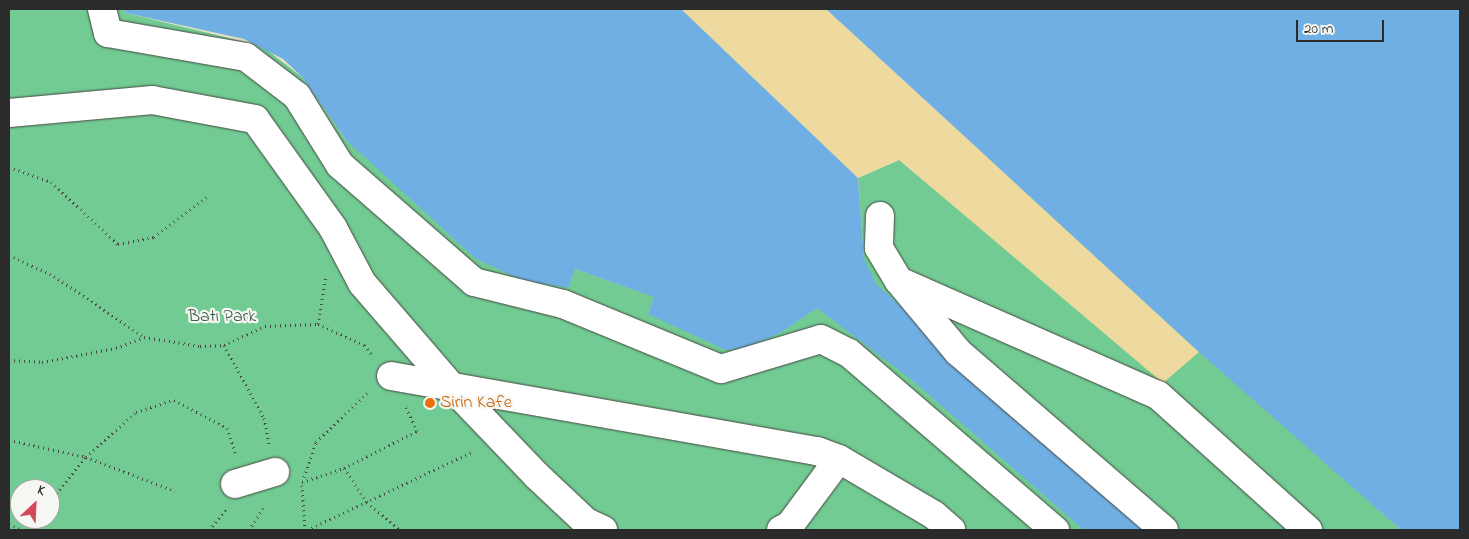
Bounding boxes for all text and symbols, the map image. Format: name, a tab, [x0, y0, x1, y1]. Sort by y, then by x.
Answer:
scale bar	[1299, 10, 1386, 42]
text: 20 m	[1304, 18, 1333, 40]
park label: Batı Park	[188, 306, 256, 328]
place label: Sirin Kafe	[440, 392, 512, 414]
marker: Sirin Kafe	[424, 397, 436, 409]
north arrow	[10, 479, 60, 529]
text: K	[34, 480, 49, 502]

